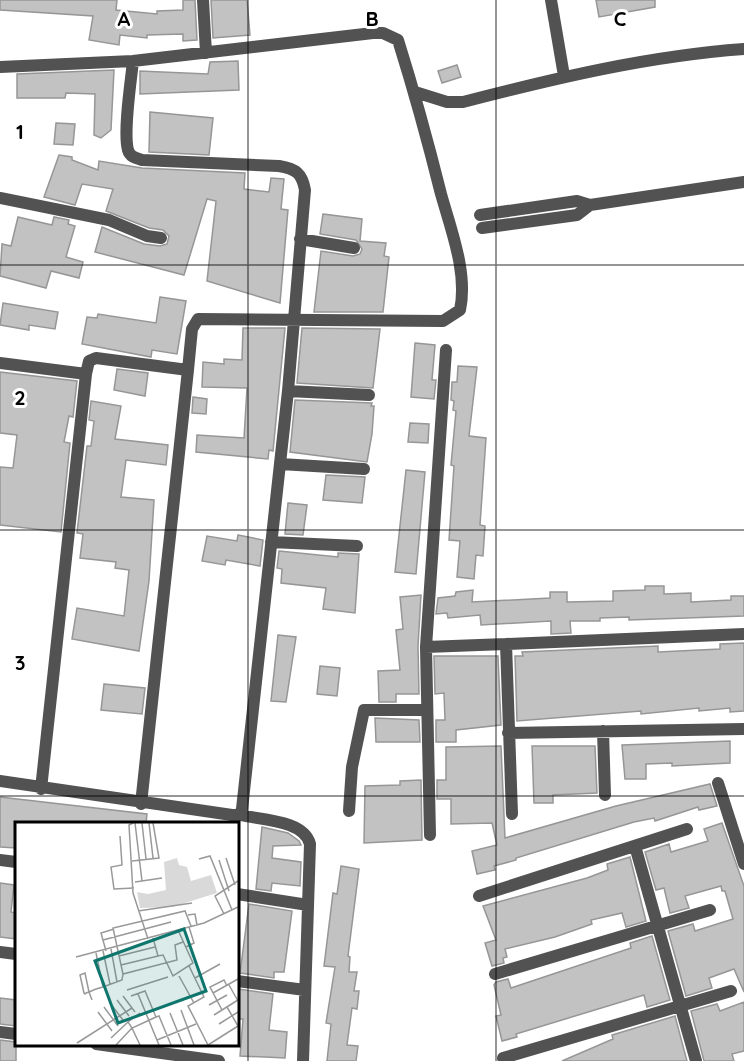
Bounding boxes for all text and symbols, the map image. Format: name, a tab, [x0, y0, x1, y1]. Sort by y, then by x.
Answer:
text: A	[118, 6, 131, 31]
text: B	[365, 6, 379, 31]
text: C	[614, 6, 627, 31]
text: 1	[16, 119, 24, 144]
text: 2	[14, 385, 26, 410]
text: 3	[15, 650, 25, 675]
inset map	[15, 822, 238, 1046]

